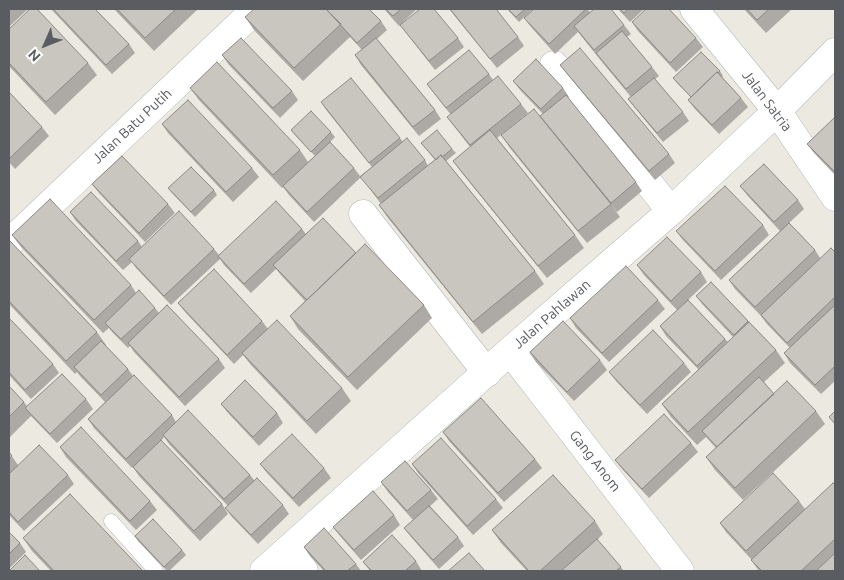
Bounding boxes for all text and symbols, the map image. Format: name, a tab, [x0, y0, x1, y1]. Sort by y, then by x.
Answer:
north arrow	[20, 20, 70, 70]
text: N	[25, 46, 44, 65]
street label: Jalan Satria	[739, 67, 795, 135]
street label: Jalan Batu Putih	[89, 85, 175, 167]
street label: Jalan Pahlawan	[510, 276, 594, 352]
street label: Gang Anom	[566, 427, 624, 495]

